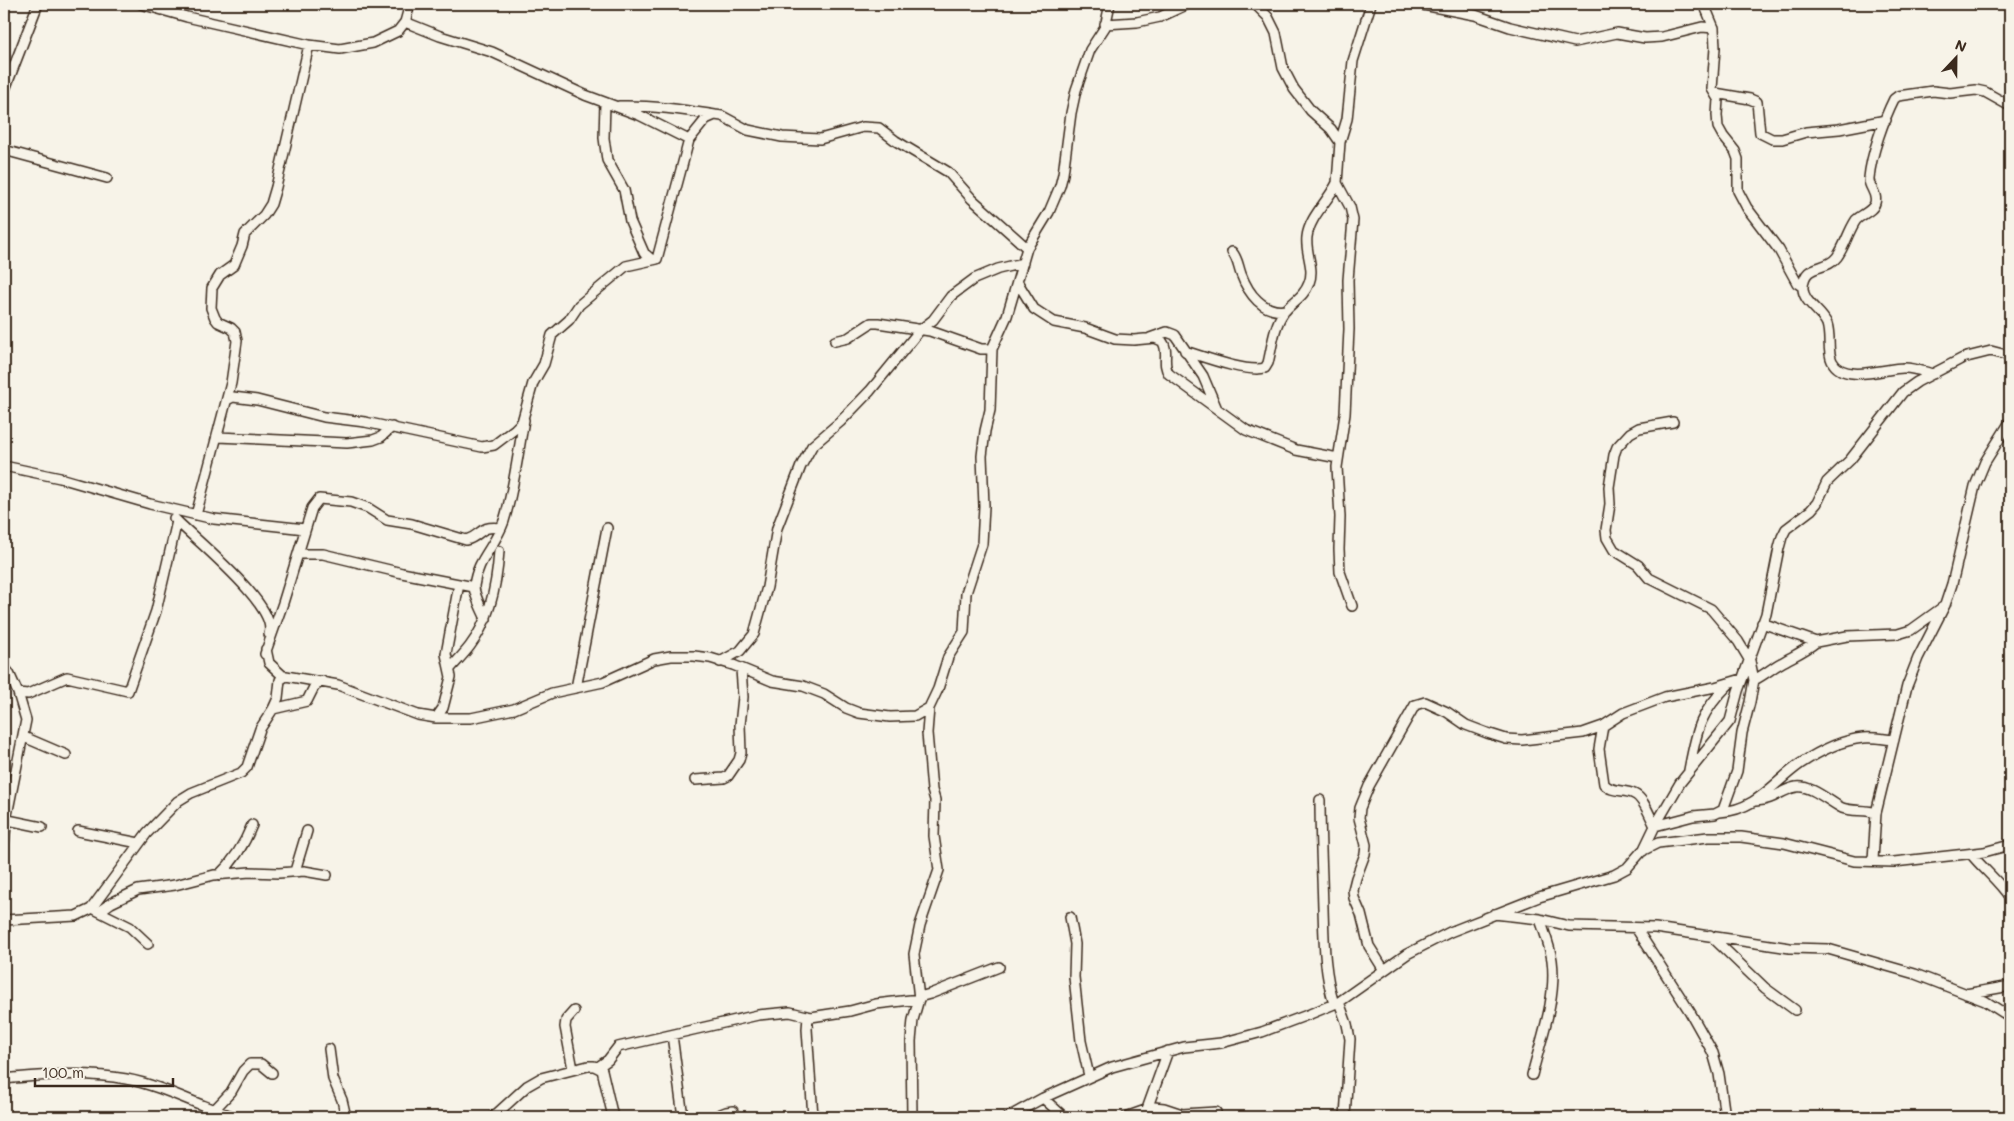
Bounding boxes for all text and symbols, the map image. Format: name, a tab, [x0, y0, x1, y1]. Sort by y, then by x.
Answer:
north arrow	[1932, 32, 1982, 82]
text: N	[1953, 35, 1970, 56]
scale bar	[35, 1056, 172, 1088]
text: 100 m	[42, 1062, 84, 1082]

